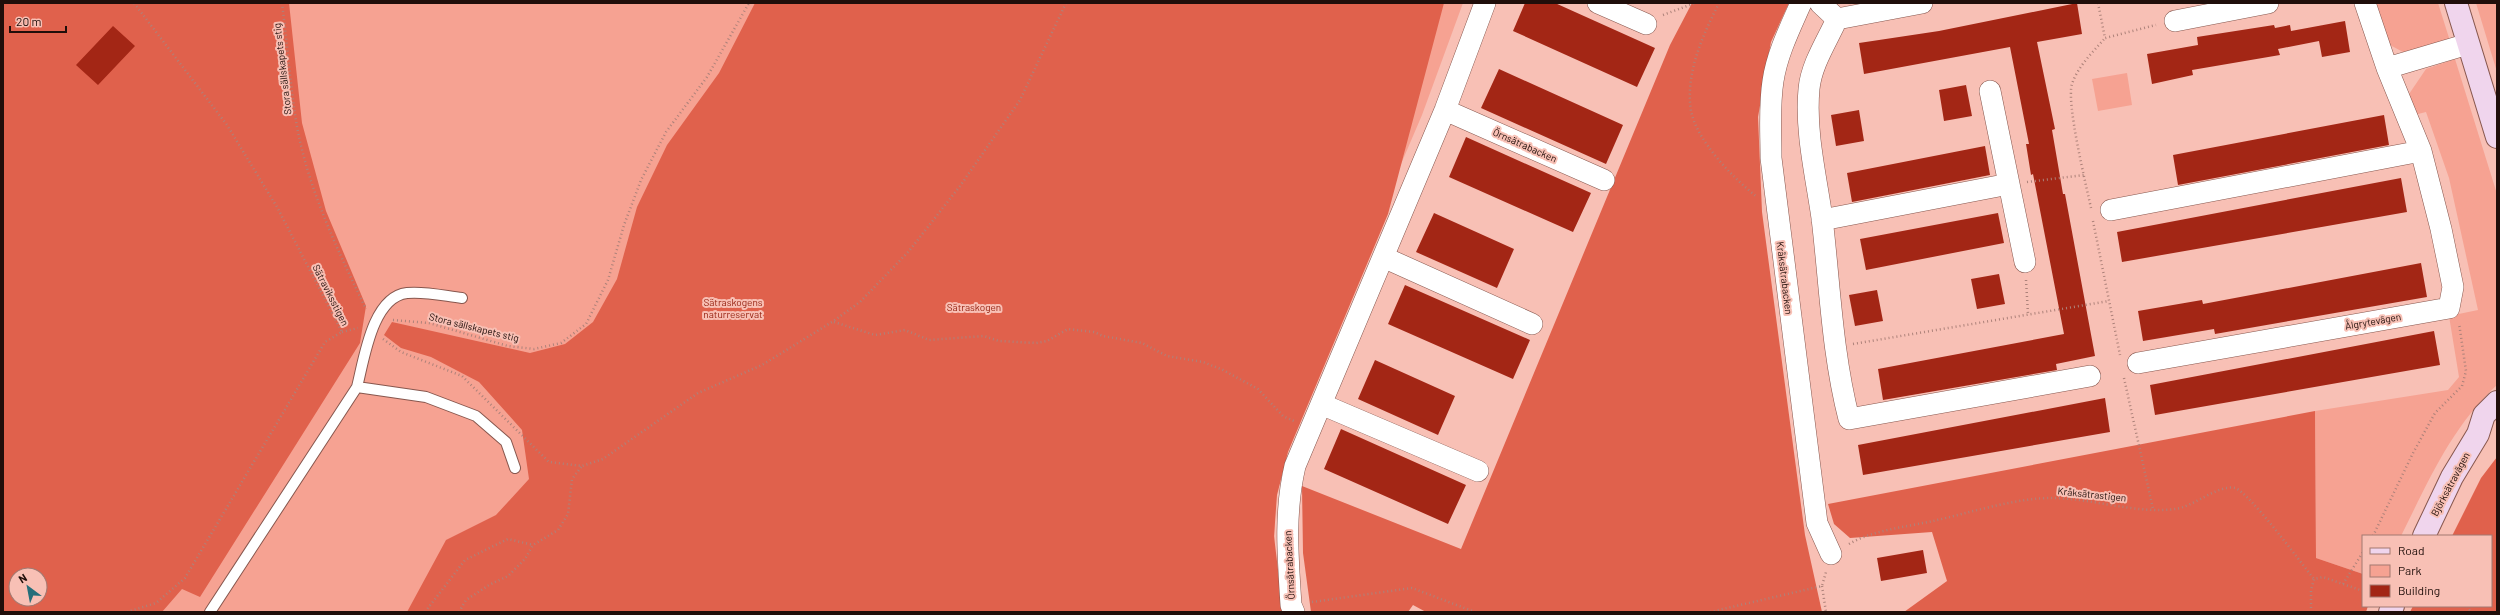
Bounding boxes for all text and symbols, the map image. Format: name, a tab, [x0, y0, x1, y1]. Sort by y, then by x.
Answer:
scale bar	[10, 8, 66, 34]
text: 20 m	[16, 14, 42, 28]
street label: Stora sällskapets stig	[270, 22, 294, 116]
street label: Örnsätrabacken	[1491, 126, 1559, 164]
street label: Kråksätrabacken	[1775, 241, 1795, 315]
street label: Sätraviksstigen	[310, 262, 352, 328]
park label: Sätraskogens naturreservat	[703, 296, 763, 320]
park label: Sätraskogen	[947, 301, 1001, 313]
street label: Stora sällskapets stig	[428, 310, 520, 344]
street label: Ålgrytevägen	[2344, 310, 2402, 332]
street label: Björksätravägen	[2428, 450, 2472, 518]
street label: Kråksätrastigen	[2057, 484, 2127, 504]
street label: Örnsätrabacken	[1281, 530, 1297, 600]
legend	[2362, 535, 2492, 607]
text: Road	[2398, 543, 2425, 557]
text: Park	[2398, 563, 2422, 577]
north arrow	[8, 567, 48, 607]
text: N	[16, 571, 29, 586]
text: Building	[2398, 583, 2440, 597]

